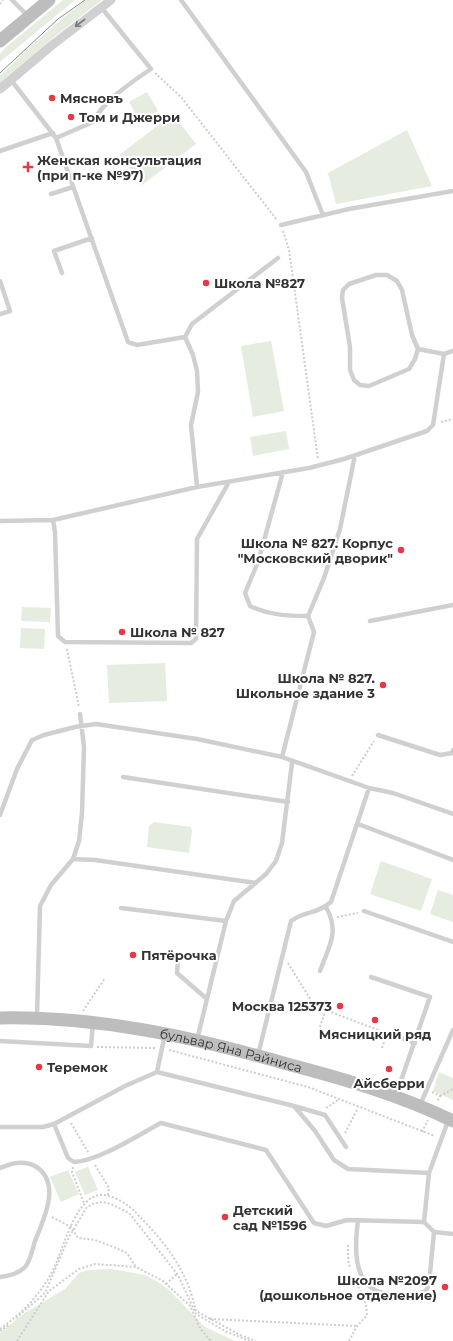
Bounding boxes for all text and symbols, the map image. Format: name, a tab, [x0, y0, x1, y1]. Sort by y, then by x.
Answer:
one-way arrow	[75, 19, 86, 28]
place label: Мясновъ	[60, 90, 123, 106]
marker: Мясновъ	[47, 93, 57, 103]
place label: Том и Джерри	[79, 109, 180, 125]
marker: Том и Джерри	[66, 112, 76, 122]
place label: Женская консультация (при п-ке №97)	[37, 152, 202, 183]
marker: Женская консультация (при п-ке №97)	[22, 161, 34, 173]
place label: Школа №827	[214, 275, 305, 291]
marker: Школа №827	[201, 278, 211, 288]
place label: Школа № 827. Корпус "Московский дворик"	[238, 535, 393, 566]
marker: Школа № 827. Корпус "Московский дворик"	[396, 545, 406, 555]
place label: Школа № 827	[130, 624, 225, 640]
marker: Школа № 827	[117, 627, 127, 637]
place label: Школа № 827. Школьное здание 3	[236, 670, 375, 701]
marker: Школа № 827. Школьное здание 3	[378, 680, 388, 690]
place label: Пятёрочка	[141, 947, 217, 963]
marker: Пятёрочка	[128, 950, 138, 960]
place label: Москва 125373	[232, 998, 332, 1014]
marker: Москва 125373	[335, 1001, 345, 1011]
marker: Мясницкий ряд	[370, 1015, 380, 1025]
street label: бульвар Яна Райниса	[158, 1025, 304, 1076]
place label: Мясницкий ряд	[319, 1026, 431, 1042]
place label: Теремок	[47, 1059, 108, 1075]
marker: Теремок	[34, 1062, 44, 1072]
marker: Айсберри	[384, 1064, 394, 1074]
place label: Айсберри	[353, 1075, 425, 1091]
place label: Детский сад №1596	[233, 1202, 308, 1233]
marker: Детский сад №1596	[220, 1212, 230, 1222]
place label: Школа №2097 (дошкольное отделение)	[259, 1272, 437, 1303]
marker: Школа №2097 (дошкольное отделение)	[440, 1282, 450, 1292]

